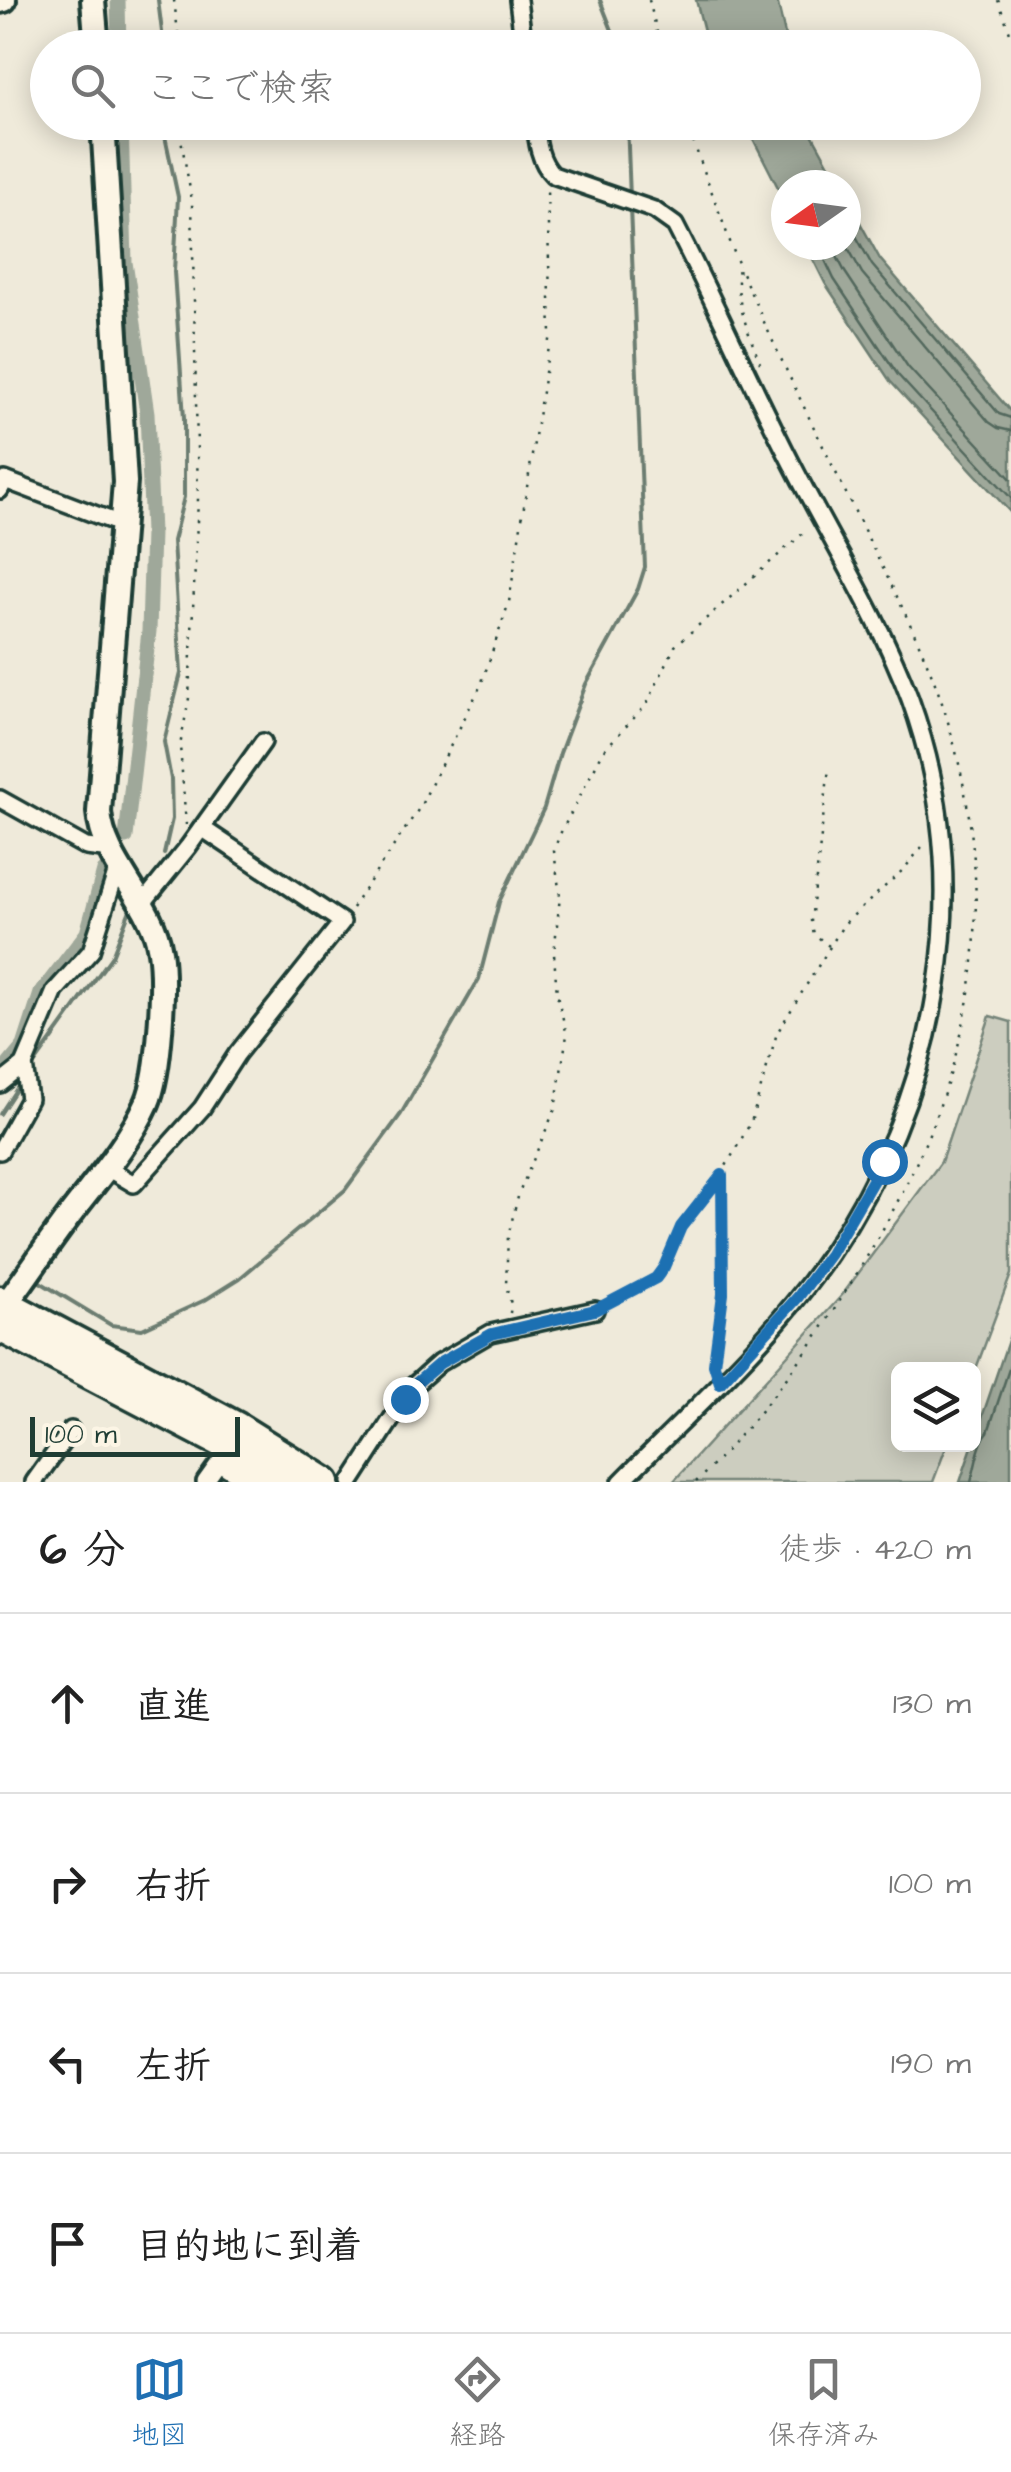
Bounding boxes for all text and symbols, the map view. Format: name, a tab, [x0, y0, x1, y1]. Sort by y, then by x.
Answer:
search box	[30, 30, 981, 140]
icon: search	[65, 58, 120, 113]
text: ここで検索	[145, 63, 335, 115]
north arrow	[771, 170, 861, 260]
route start	[862, 1139, 908, 1185]
map controls	[891, 1362, 981, 1452]
button: layers	[891, 1362, 981, 1452]
route end	[383, 1377, 429, 1423]
scale bar	[30, 1412, 240, 1456]
text: 100 m	[45, 1415, 117, 1454]
text: 6 分	[40, 1522, 125, 1580]
text: 徒歩 · 420 m	[779, 1527, 971, 1572]
icon: ahead	[40, 1676, 95, 1731]
text: 直進	[135, 1681, 211, 1733]
text: 130 m	[893, 1681, 971, 1726]
icon: right	[40, 1856, 95, 1911]
text: 右折	[135, 1861, 211, 1913]
text: 100 m	[889, 1861, 971, 1906]
icon: left	[40, 2036, 95, 2091]
text: 左折	[135, 2041, 211, 2093]
text: 190 m	[891, 2041, 971, 2086]
icon: arrive	[40, 2216, 95, 2271]
text: 目的地に到着	[135, 2221, 363, 2273]
tab: 地図	[131, 2352, 187, 2455]
tab: 経路	[449, 2352, 506, 2455]
tab: 保存済み	[768, 2352, 880, 2455]

